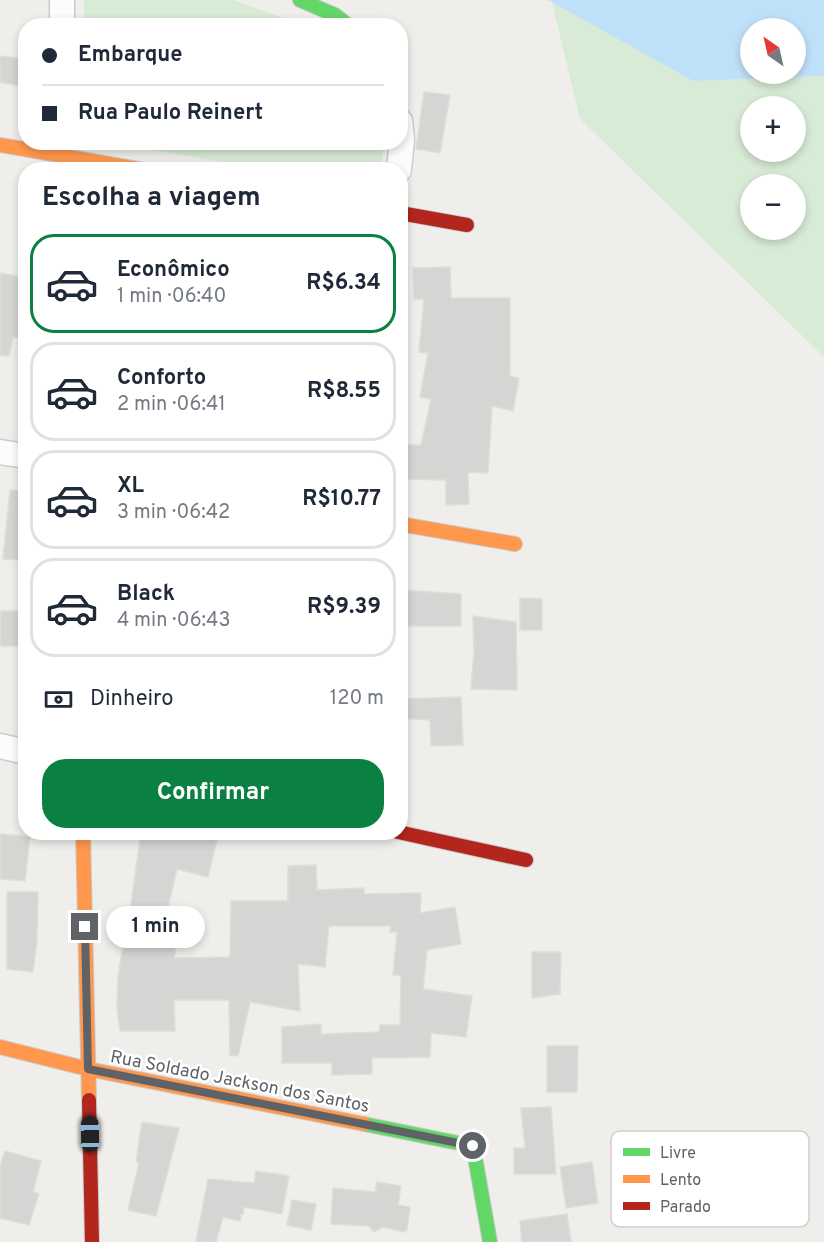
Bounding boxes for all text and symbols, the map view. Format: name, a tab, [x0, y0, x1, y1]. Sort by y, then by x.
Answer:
north arrow	[740, 18, 806, 84]
map controls	[740, 18, 806, 240]
text: Embarque	[78, 42, 182, 69]
button: +	[740, 96, 806, 162]
text: Rua Paulo Reinert	[78, 100, 263, 127]
button: −	[740, 174, 806, 240]
text: Escolha a viagem	[42, 181, 261, 215]
icon: car	[45, 257, 99, 311]
text: Econômico	[117, 257, 230, 284]
text: R$6.34	[306, 270, 381, 297]
text: 1 min · 06:40	[117, 284, 226, 310]
icon: car	[45, 365, 99, 419]
text: Conforto	[117, 365, 206, 392]
text: R$8.55	[307, 378, 381, 405]
text: 2 min · 06:41	[117, 392, 226, 418]
icon: car	[45, 473, 99, 527]
text: XL	[117, 473, 144, 500]
text: R$10.77	[302, 486, 381, 513]
text: 3 min · 06:42	[117, 500, 230, 526]
icon: car	[45, 581, 99, 635]
text: Black	[117, 581, 175, 608]
text: R$9.39	[307, 594, 381, 621]
text: 4 min · 06:43	[117, 608, 231, 634]
icon: cash	[42, 683, 75, 716]
text: Dinheiro	[90, 686, 173, 713]
text: 120 m	[330, 686, 384, 712]
button: Confirmar	[42, 759, 384, 828]
callout: 1 min	[106, 906, 205, 948]
route end	[71, 913, 98, 940]
text: 1 min	[131, 914, 180, 940]
street label: Rua Soldado Jackson dos Santos	[108, 1046, 371, 1119]
car	[81, 1116, 99, 1152]
legend	[611, 1131, 809, 1227]
route start	[459, 1132, 486, 1159]
text: Livre	[660, 1144, 696, 1164]
text: Lento	[660, 1171, 701, 1191]
text: Parado	[660, 1198, 711, 1218]

